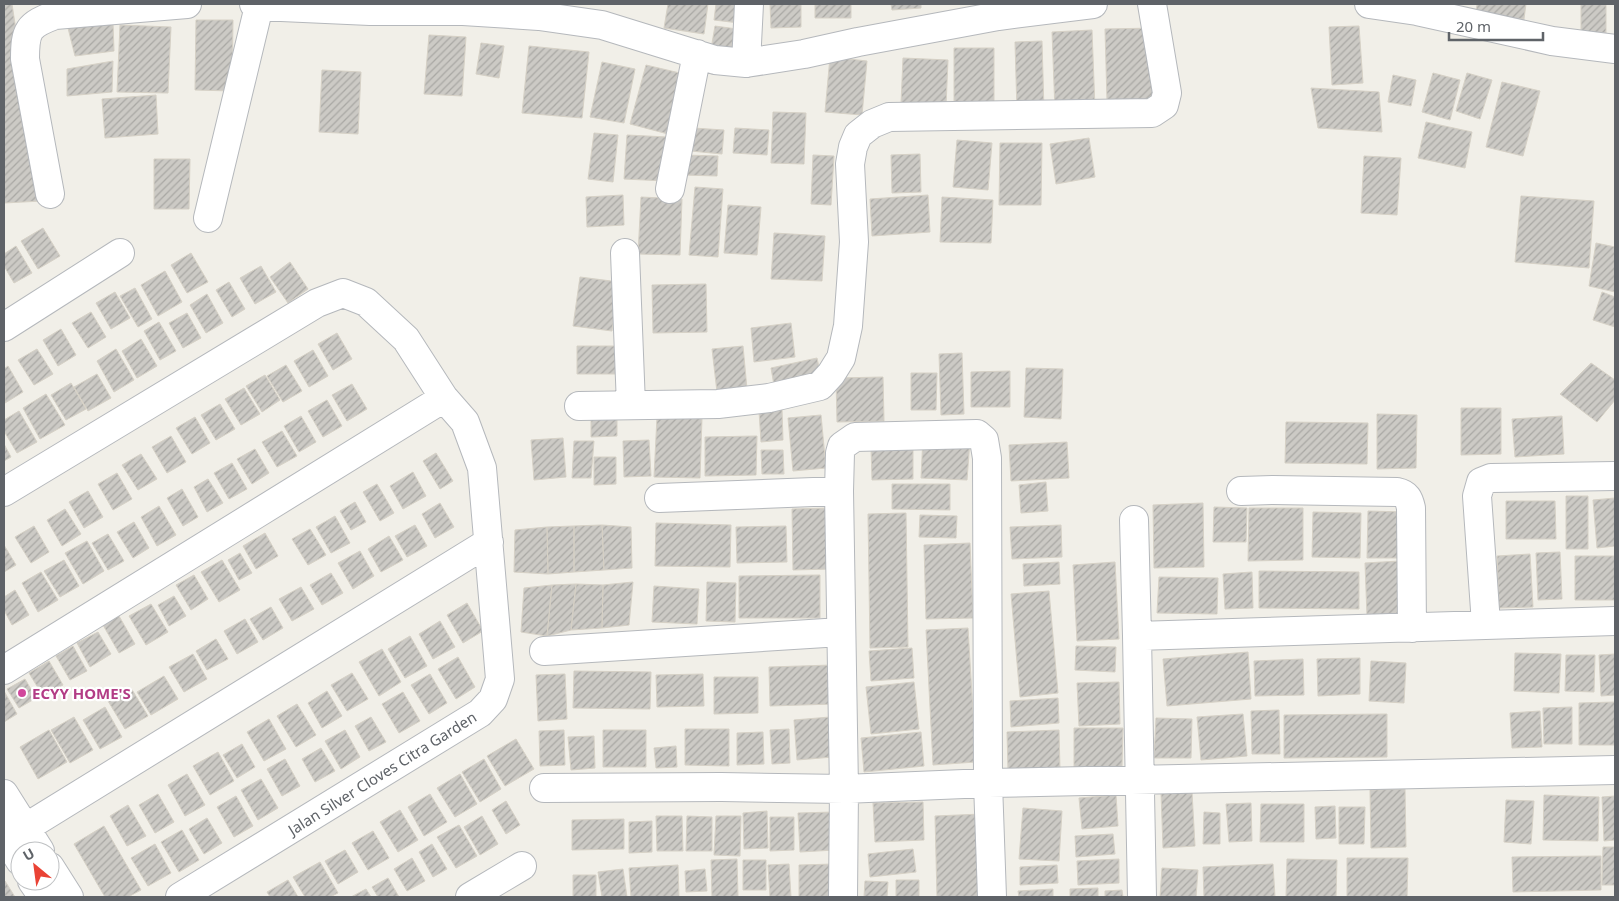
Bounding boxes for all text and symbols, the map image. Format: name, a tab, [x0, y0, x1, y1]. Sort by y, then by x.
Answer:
scale bar	[1449, 10, 1543, 42]
text: 20 m	[1456, 16, 1491, 36]
place label: ECYY HOME'S	[32, 683, 131, 703]
marker: ECYY HOME'S	[16, 687, 28, 699]
street label: Jalan Silver Cloves Citra Garden	[282, 707, 480, 840]
north arrow	[10, 841, 60, 891]
text: U	[19, 843, 38, 865]

